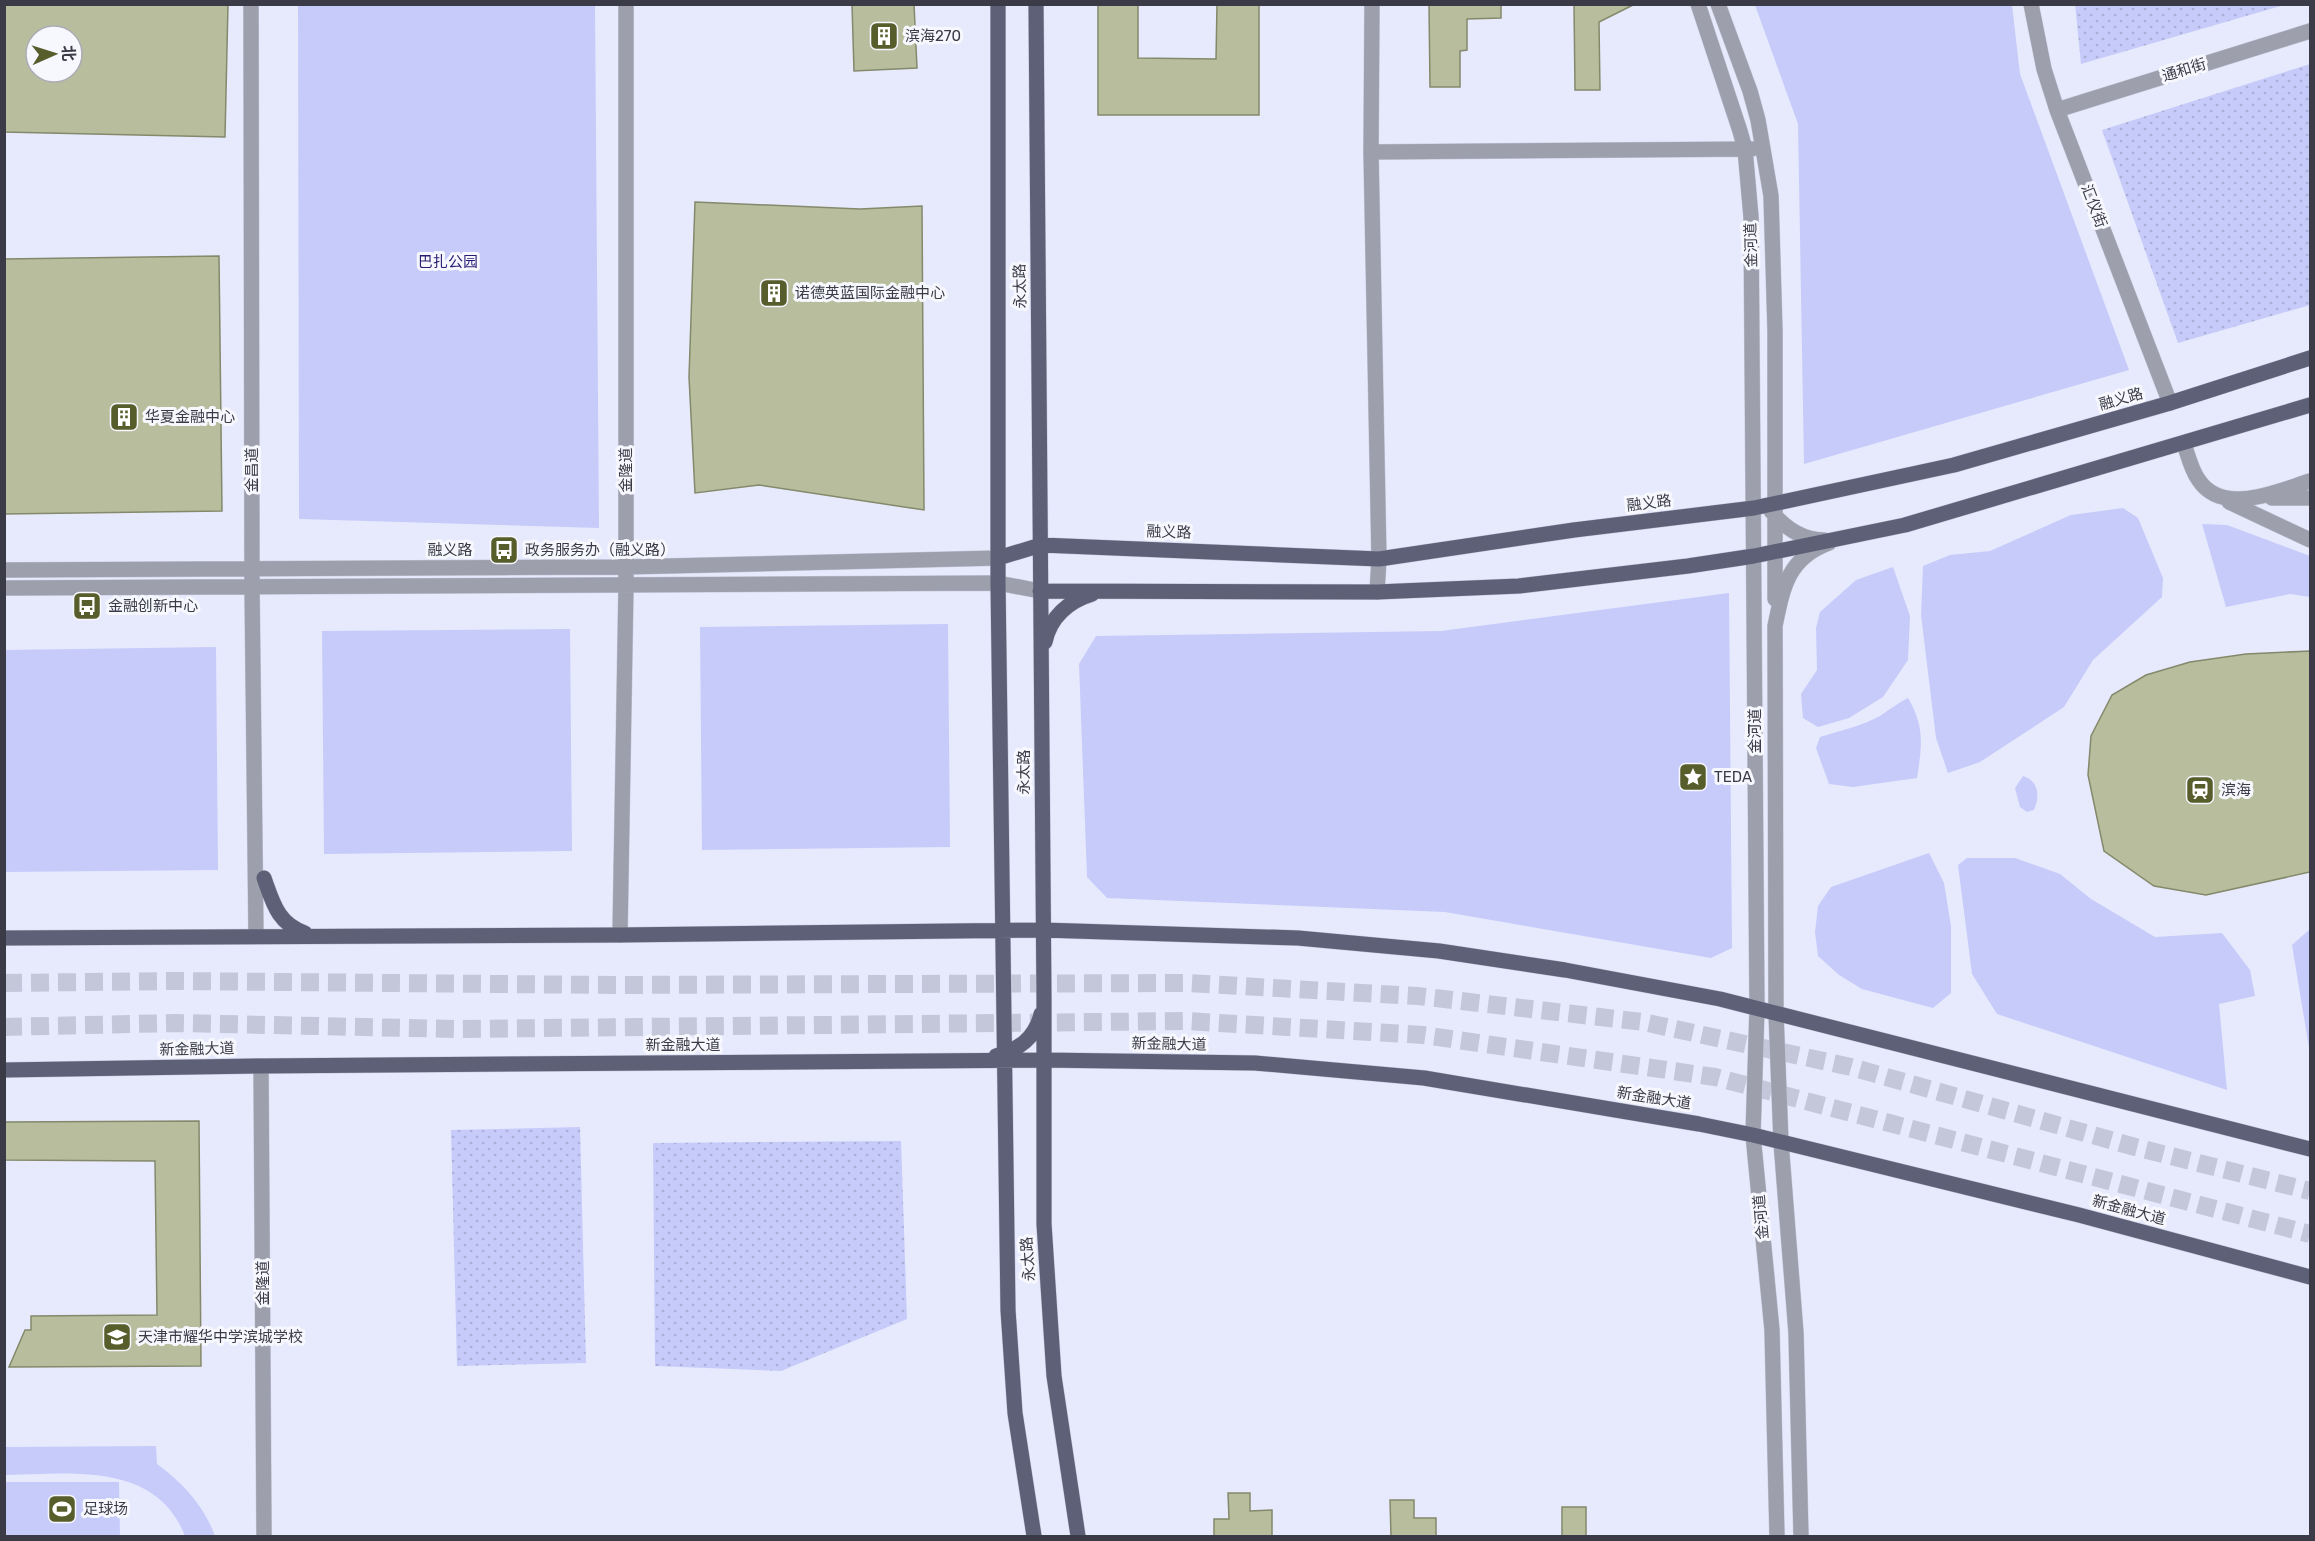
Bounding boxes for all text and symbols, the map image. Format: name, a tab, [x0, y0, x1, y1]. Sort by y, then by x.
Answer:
building icon: 滨海270	[868, 20, 900, 52]
north arrow	[24, 24, 84, 84]
place label: 滨海270	[905, 27, 961, 45]
text: 北	[59, 45, 78, 62]
street label: 通和街	[2160, 55, 2208, 85]
street label: 汇仪街	[2078, 182, 2110, 230]
street label: 金河道	[1742, 222, 1760, 268]
park label: 巴扎公园	[418, 253, 478, 271]
street label: 永太路	[1011, 263, 1029, 309]
building icon: 诺德英蓝国际金融中心	[758, 277, 790, 309]
place label: 诺德英蓝国际金融中心	[795, 284, 945, 302]
street label: 融义路	[2097, 384, 2145, 414]
building icon: 华夏金融中心	[108, 401, 140, 433]
place label: 华夏金融中心	[145, 408, 235, 426]
street label: 金昌道	[243, 447, 261, 493]
street label: 金隆道	[617, 447, 635, 493]
street label: 融义路	[1626, 491, 1672, 515]
street label: 融义路	[1146, 522, 1192, 542]
bus stop icon: 政务服务办（融义路）	[488, 534, 520, 566]
street label: 融义路	[427, 541, 473, 559]
place label: 政务服务办（融义路）	[525, 541, 675, 559]
bus stop icon: 金融创新中心	[71, 590, 103, 622]
place label: 金融创新中心	[108, 597, 198, 615]
street label: 金河道	[1746, 708, 1764, 754]
street label: 永太路	[1015, 749, 1033, 795]
place icon: TEDA	[1677, 761, 1709, 793]
place label: TEDA	[1714, 768, 1752, 786]
station icon: 滨海	[2184, 774, 2216, 806]
place label: 滨海	[2221, 781, 2251, 799]
street label: 新金融大道	[1131, 1034, 1207, 1054]
street label: 新金融大道	[645, 1036, 721, 1054]
street label: 新金融大道	[159, 1039, 235, 1059]
street label: 新金融大道	[1616, 1083, 1692, 1113]
street label: 新金融大道	[2090, 1192, 2168, 1228]
street label: 金河道	[1750, 1194, 1772, 1240]
street label: 永太路	[1017, 1236, 1039, 1282]
street label: 金隆道	[254, 1260, 272, 1306]
school or university icon: 天津市耀华中学滨城学校	[101, 1321, 133, 1353]
place label: 天津市耀华中学滨城学校	[138, 1328, 303, 1346]
sports icon: 足球场	[46, 1493, 78, 1525]
place label: 足球场	[83, 1500, 128, 1518]

